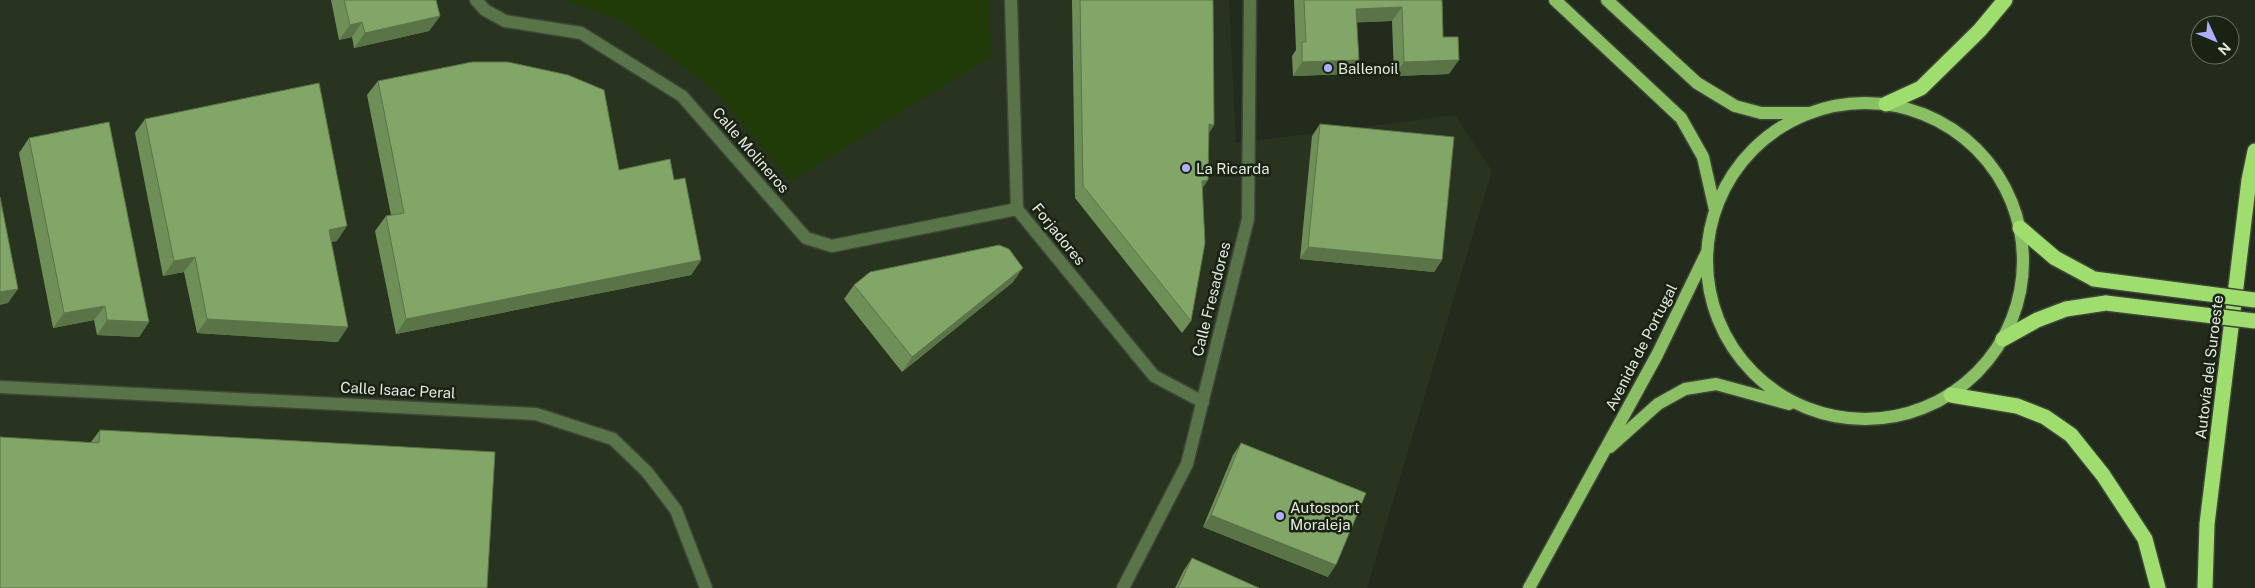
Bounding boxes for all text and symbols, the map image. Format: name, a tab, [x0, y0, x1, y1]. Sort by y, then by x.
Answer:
north arrow	[2190, 15, 2240, 65]
text: N	[2215, 40, 2234, 59]
place label: Ballenoil	[1338, 60, 1399, 77]
marker: Ballenoil	[1322, 62, 1334, 74]
street label: Calle Molineros	[709, 104, 793, 196]
place label: La Ricarda	[1196, 160, 1269, 177]
marker: La Ricarda	[1180, 162, 1192, 174]
street label: Forjadores	[1029, 200, 1089, 268]
street label: Calle Fresadores	[1189, 240, 1233, 358]
street label: Avenida de Portugal	[1602, 281, 1680, 413]
street label: Autovía del Suroeste	[2192, 294, 2226, 440]
street label: Calle Isaac Peral	[340, 378, 456, 402]
place label: Autosport Moraleja	[1290, 499, 1360, 533]
marker: Autosport Moraleja	[1274, 510, 1286, 522]

